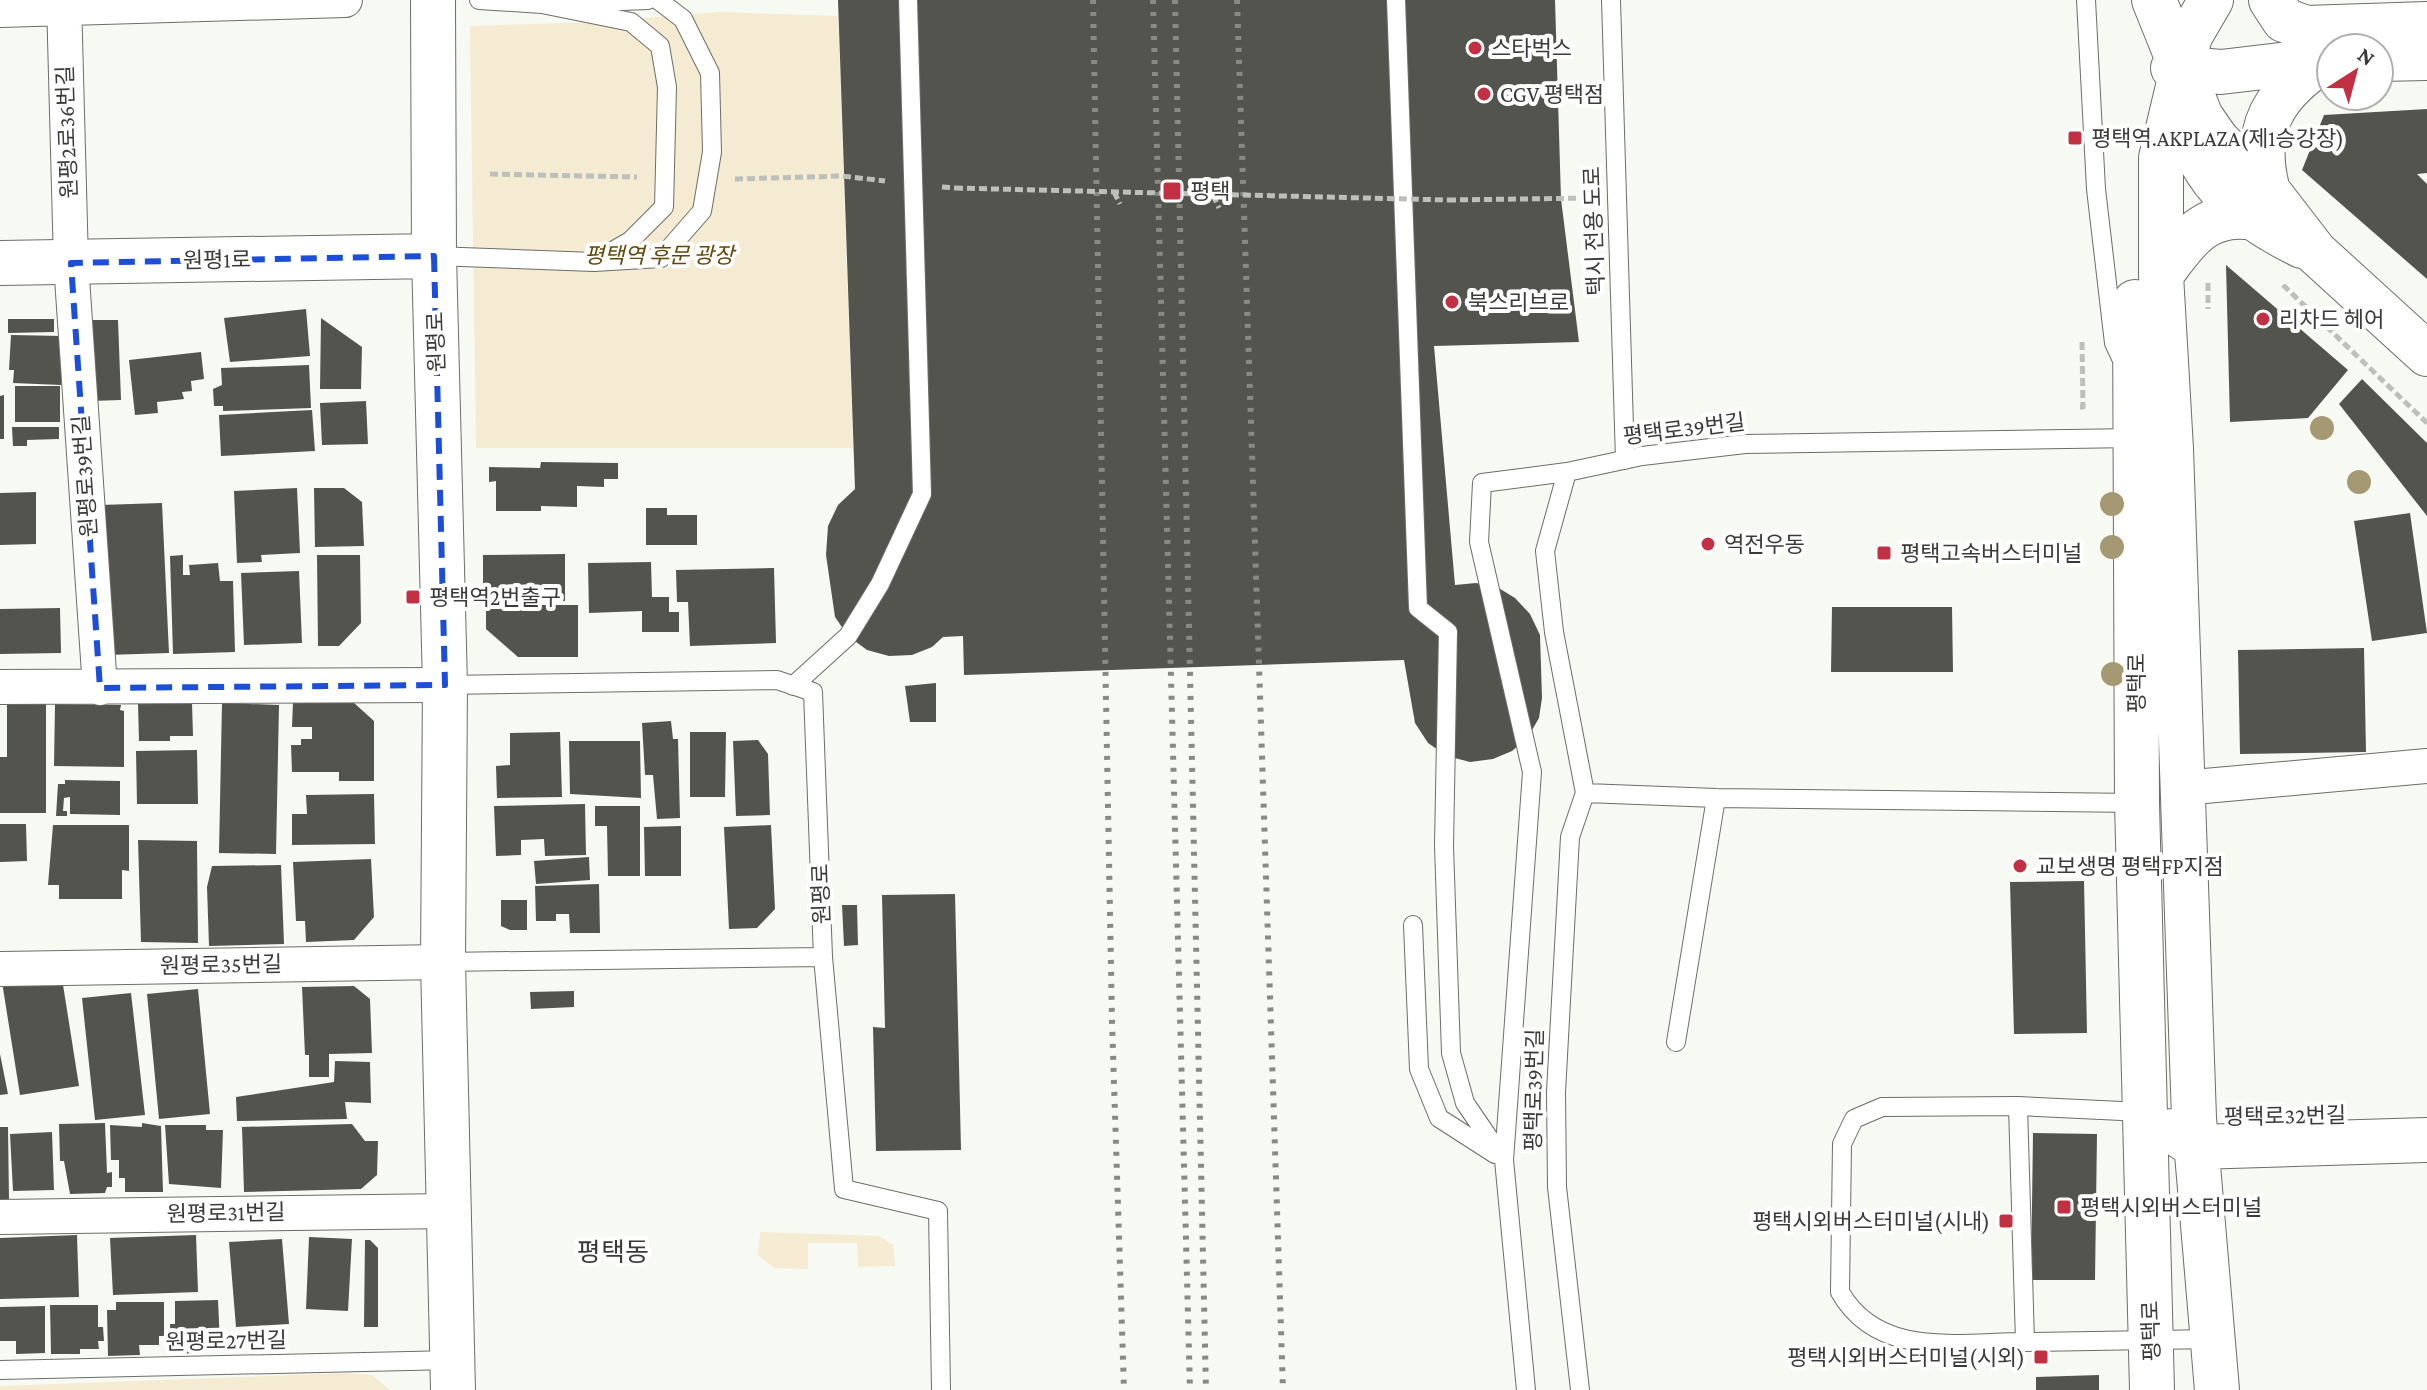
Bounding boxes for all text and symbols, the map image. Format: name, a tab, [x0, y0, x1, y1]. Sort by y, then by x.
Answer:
north arrow	[2315, 32, 2395, 112]
place label: 스타벅스	[1491, 36, 1572, 61]
marker: 스타벅스	[1466, 39, 1484, 57]
text: N	[2353, 42, 2380, 71]
street label: 원평2로36번길	[52, 65, 82, 199]
place label: CGV 평택점	[1500, 82, 1604, 107]
marker: CGV 평택점	[1475, 85, 1493, 103]
place label: 평택역.AKPLAZA(제1승강장)	[2091, 126, 2344, 152]
marker: 평택역.AKPLAZA(제1승강장)	[2066, 129, 2084, 147]
street label: 택시 전용 도로	[1579, 166, 1609, 296]
place label: 평택	[1190, 179, 1230, 204]
marker: 평택	[1161, 180, 1183, 202]
park label: 평택역 후문 광장	[584, 243, 737, 268]
street label: 원평1로	[183, 247, 251, 273]
place label: 북스리브로	[1468, 290, 1569, 315]
marker: 북스리브로	[1443, 293, 1461, 311]
place label: 리차드 헤어	[2279, 307, 2384, 332]
marker: 리차드 헤어	[2254, 310, 2272, 328]
street label: 원평로	[422, 311, 450, 373]
street label: 평택로39번길	[1622, 409, 1746, 449]
street label: 원평로39번길	[68, 414, 102, 538]
place label: 역전우동	[1724, 532, 1805, 557]
marker: 역전우동	[1699, 535, 1717, 553]
place label: 평택고속버스터미널	[1900, 541, 2082, 566]
marker: 평택고속버스터미널	[1875, 544, 1893, 562]
place label: 평택역2번출구	[429, 585, 561, 610]
marker: 평택역2번출구	[404, 588, 422, 606]
street label: 평택로	[2124, 653, 2149, 713]
place label: 교보생명 평택FP지점	[2036, 854, 2224, 879]
marker: 교보생명 평택FP지점	[2011, 857, 2029, 875]
street label: 원평로	[807, 863, 835, 925]
street label: 원평로35번길	[160, 951, 282, 979]
street label: 평택로39번길	[1520, 1028, 1548, 1152]
street label: 평택로32번길	[2224, 1102, 2346, 1130]
place label: 평택시외버스터미널	[2080, 1195, 2262, 1220]
marker: 평택시외버스터미널	[2055, 1198, 2073, 1216]
street label: 원평로31번길	[166, 1199, 286, 1227]
place label: 평택시외버스터미널(시내)	[1752, 1209, 1990, 1235]
marker: 평택시외버스터미널(시내)	[1997, 1212, 2015, 1230]
district label: 평택동	[577, 1238, 649, 1267]
street label: 평택로	[2137, 1300, 2165, 1362]
street label: 원평로27번길	[165, 1327, 287, 1355]
place label: 평택시외버스터미널(시외)	[1787, 1345, 2025, 1371]
marker: 평택시외버스터미널(시외)	[2032, 1348, 2050, 1366]

